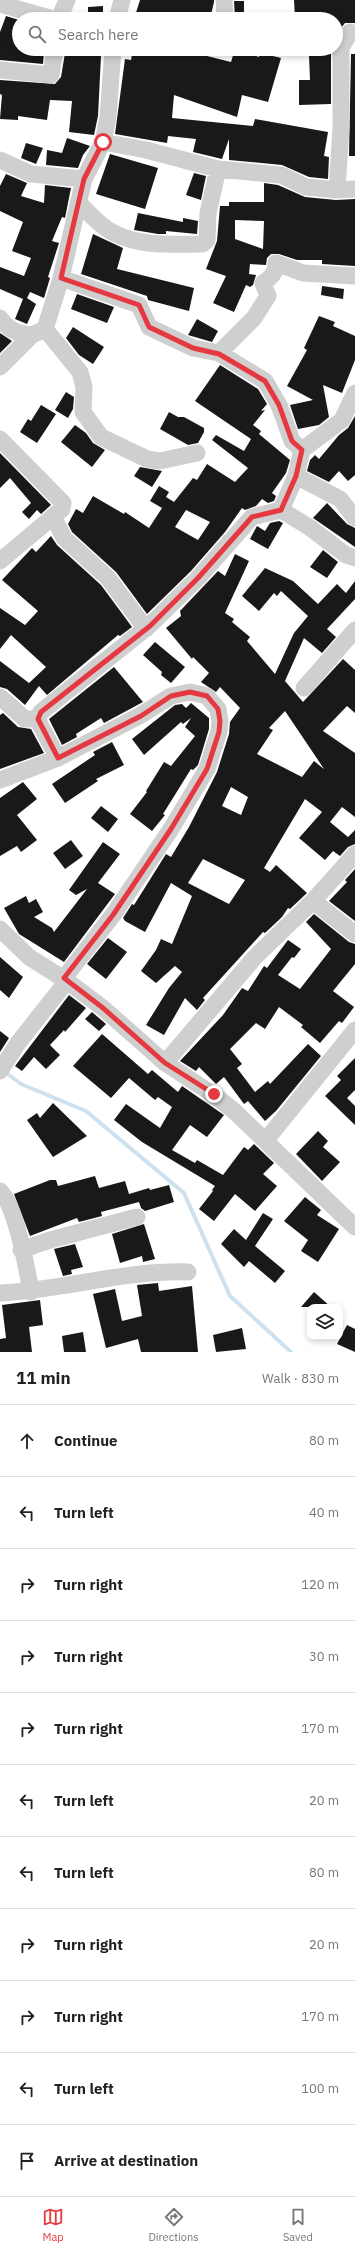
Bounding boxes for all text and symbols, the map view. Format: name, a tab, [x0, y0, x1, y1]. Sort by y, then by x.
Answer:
search box	[12, 12, 343, 56]
icon: search	[26, 23, 48, 45]
text: Search here	[58, 25, 138, 44]
route start	[94, 133, 112, 151]
route end	[205, 1085, 223, 1103]
map controls	[307, 1304, 343, 1340]
button: layers	[307, 1304, 343, 1340]
text: 11 min	[16, 1367, 71, 1389]
text: Walk · 830 m	[262, 1370, 339, 1387]
icon: ahead	[16, 1430, 38, 1452]
text: Continue	[54, 1431, 118, 1450]
text: 80 m	[309, 1432, 339, 1449]
icon: left	[16, 1502, 38, 1524]
text: Turn left	[54, 1503, 114, 1522]
text: 40 m	[309, 1504, 339, 1521]
icon: right	[16, 1574, 38, 1596]
text: Turn right	[54, 1575, 123, 1594]
text: 120 m	[301, 1576, 339, 1593]
icon: right	[16, 1646, 38, 1668]
text: Turn right	[54, 1647, 123, 1666]
text: 30 m	[309, 1648, 339, 1665]
icon: right	[16, 1718, 38, 1740]
text: Turn right	[54, 1719, 123, 1738]
text: 170 m	[301, 1720, 339, 1737]
icon: left	[16, 1790, 38, 1812]
text: Turn left	[54, 1791, 114, 1810]
text: 20 m	[309, 1792, 339, 1809]
icon: left	[16, 1862, 38, 1884]
text: Turn left	[54, 1863, 114, 1882]
text: 80 m	[309, 1864, 339, 1881]
icon: right	[16, 1934, 38, 1956]
text: Turn right	[54, 1935, 123, 1954]
text: 20 m	[309, 1936, 339, 1953]
icon: right	[16, 2006, 38, 2028]
text: Turn right	[54, 2007, 123, 2026]
text: 170 m	[301, 2008, 339, 2025]
icon: left	[16, 2078, 38, 2100]
text: Turn left	[54, 2079, 114, 2098]
text: 100 m	[301, 2080, 339, 2097]
icon: arrive	[16, 2150, 38, 2172]
text: Arrive at destination	[54, 2151, 198, 2170]
tab: Map	[42, 2206, 64, 2244]
tab: Directions	[148, 2206, 199, 2244]
tab: Saved	[283, 2206, 313, 2244]

